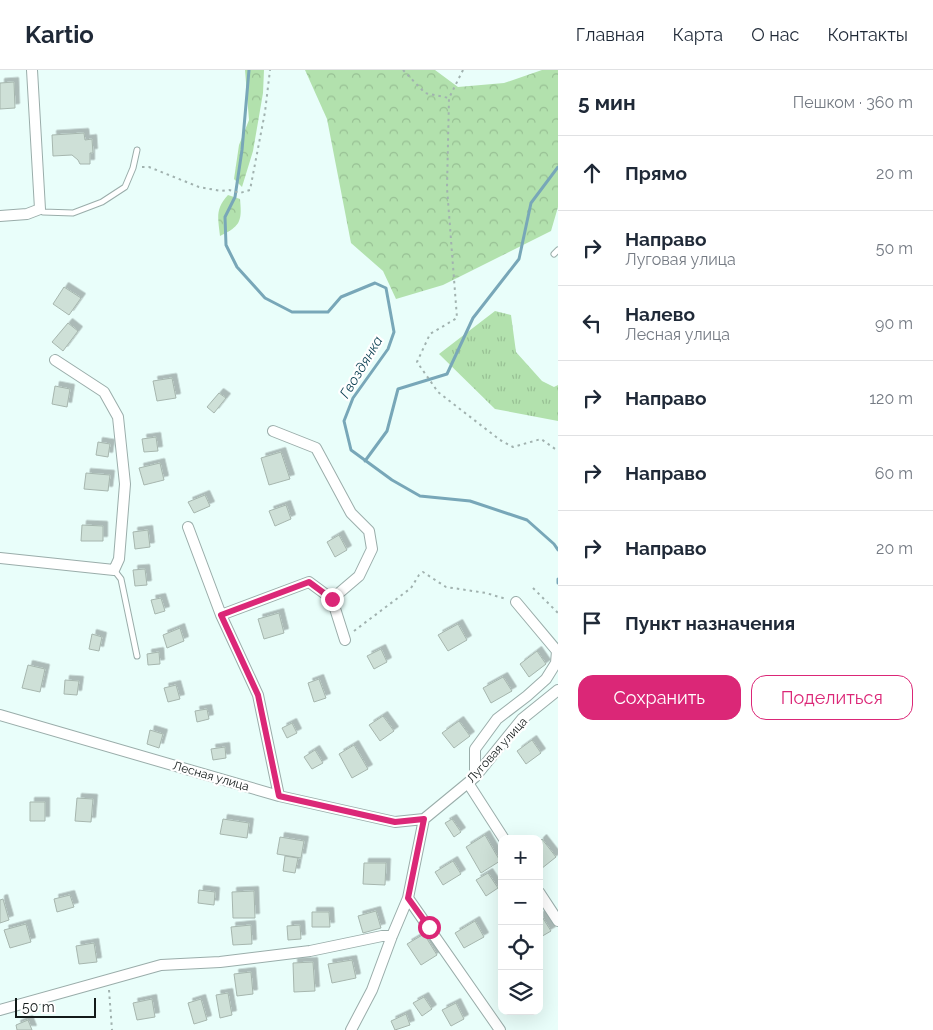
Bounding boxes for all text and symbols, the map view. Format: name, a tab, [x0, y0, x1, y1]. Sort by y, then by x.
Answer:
text: Kartio	[25, 20, 94, 49]
text: Главная	[576, 24, 644, 45]
text: Карта	[672, 24, 723, 45]
text: О нас	[751, 24, 799, 45]
text: Контакты	[827, 24, 908, 45]
text: 5 мин	[578, 90, 636, 115]
text: Пешком · 360 m	[793, 93, 913, 112]
icon: ahead	[578, 159, 606, 187]
text: Прямо	[625, 162, 687, 184]
text: 20 m	[876, 164, 913, 183]
text: Направо	[625, 228, 706, 250]
icon: right	[578, 234, 606, 262]
text: 50 m	[876, 239, 913, 258]
text: Луговая улица	[625, 250, 736, 269]
text: Налево	[625, 303, 695, 325]
icon: left	[578, 309, 606, 337]
text: 90 m	[875, 314, 913, 333]
text: Лесная улица	[625, 325, 730, 344]
water label: Гвоздянка	[336, 333, 386, 401]
icon: right	[578, 384, 606, 412]
text: Направо	[625, 387, 706, 409]
text: 120 m	[869, 389, 913, 408]
icon: right	[578, 459, 606, 487]
text: Направо	[625, 462, 706, 484]
text: 60 m	[875, 464, 913, 483]
icon: right	[578, 534, 606, 562]
text: Направо	[625, 537, 706, 559]
text: 20 m	[876, 539, 913, 558]
route end	[321, 588, 344, 611]
icon: arrive	[578, 609, 606, 637]
text: Пункт назначения	[625, 612, 795, 634]
button: Сохранить	[578, 675, 741, 720]
button: Поделиться	[751, 675, 913, 720]
street label: Луговая улица	[464, 714, 530, 786]
street label: Лесная улица	[171, 758, 251, 794]
map controls	[498, 835, 543, 1015]
button: +	[498, 835, 543, 880]
button: −	[498, 880, 543, 925]
route start	[418, 916, 441, 939]
button: locate	[498, 925, 543, 970]
button: layers	[498, 970, 543, 1015]
scale bar	[15, 995, 96, 1018]
text: 50 m	[22, 999, 55, 1015]

